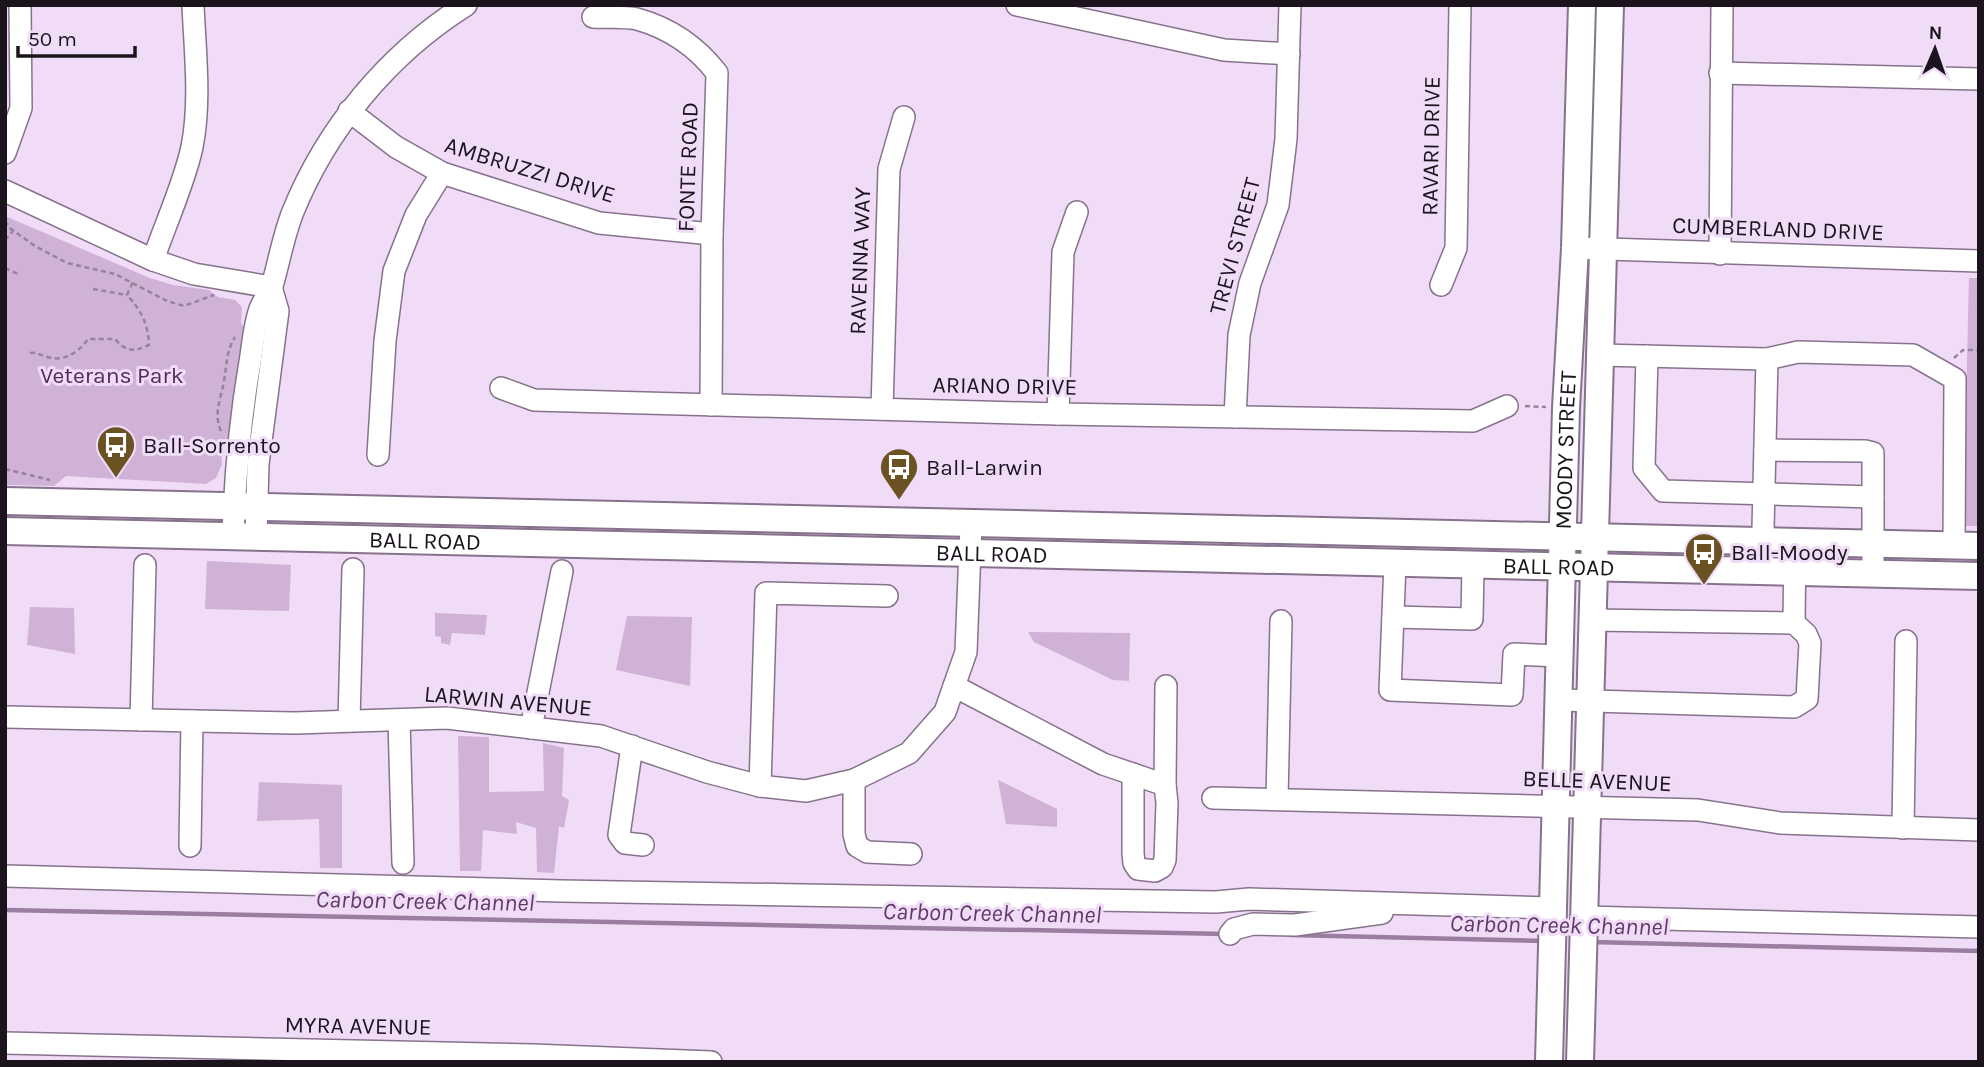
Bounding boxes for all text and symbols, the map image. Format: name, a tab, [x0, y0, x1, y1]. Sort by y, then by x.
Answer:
scale bar	[18, 14, 135, 58]
north arrow	[1900, 14, 1970, 84]
text: N	[1928, 22, 1943, 44]
text: 50 m	[28, 27, 77, 51]
street label: RAVARI DRIVE	[1416, 76, 1446, 216]
street label: FONTE ROAD	[672, 102, 704, 232]
street label: AMBRUZZI DRIVE	[442, 131, 618, 209]
street label: TREVI STREET	[1204, 174, 1266, 317]
street label: RAVENNA WAY	[844, 186, 876, 335]
street label: CUMBERLAND DRIVE	[1672, 212, 1884, 246]
park label: Veterans Park	[40, 362, 184, 389]
street label: MOODY STREET	[1549, 370, 1582, 530]
street label: ARIANO DRIVE	[932, 371, 1078, 401]
bus stop icon: Ball-Sorrento	[95, 424, 137, 479]
place label: Ball-Sorrento	[143, 432, 281, 459]
bus stop icon: Ball-Larwin	[878, 446, 920, 501]
place label: Ball-Larwin	[926, 454, 1043, 481]
street label: BALL ROAD	[369, 526, 481, 555]
bus stop icon: Ball-Moody	[1683, 531, 1725, 586]
street label: BALL ROAD	[936, 539, 1048, 568]
place label: Ball-Moody	[1731, 539, 1848, 566]
street label: BALL ROAD	[1502, 552, 1615, 581]
street label: LARWIN AVENUE	[423, 680, 593, 722]
street label: BELLE AVENUE	[1522, 765, 1672, 797]
water label: Carbon Creek Channel	[315, 885, 535, 917]
water label: Carbon Creek Channel	[882, 897, 1102, 929]
water label: Carbon Creek Channel	[1449, 909, 1669, 941]
street label: MYRA AVENUE	[284, 1011, 432, 1041]

